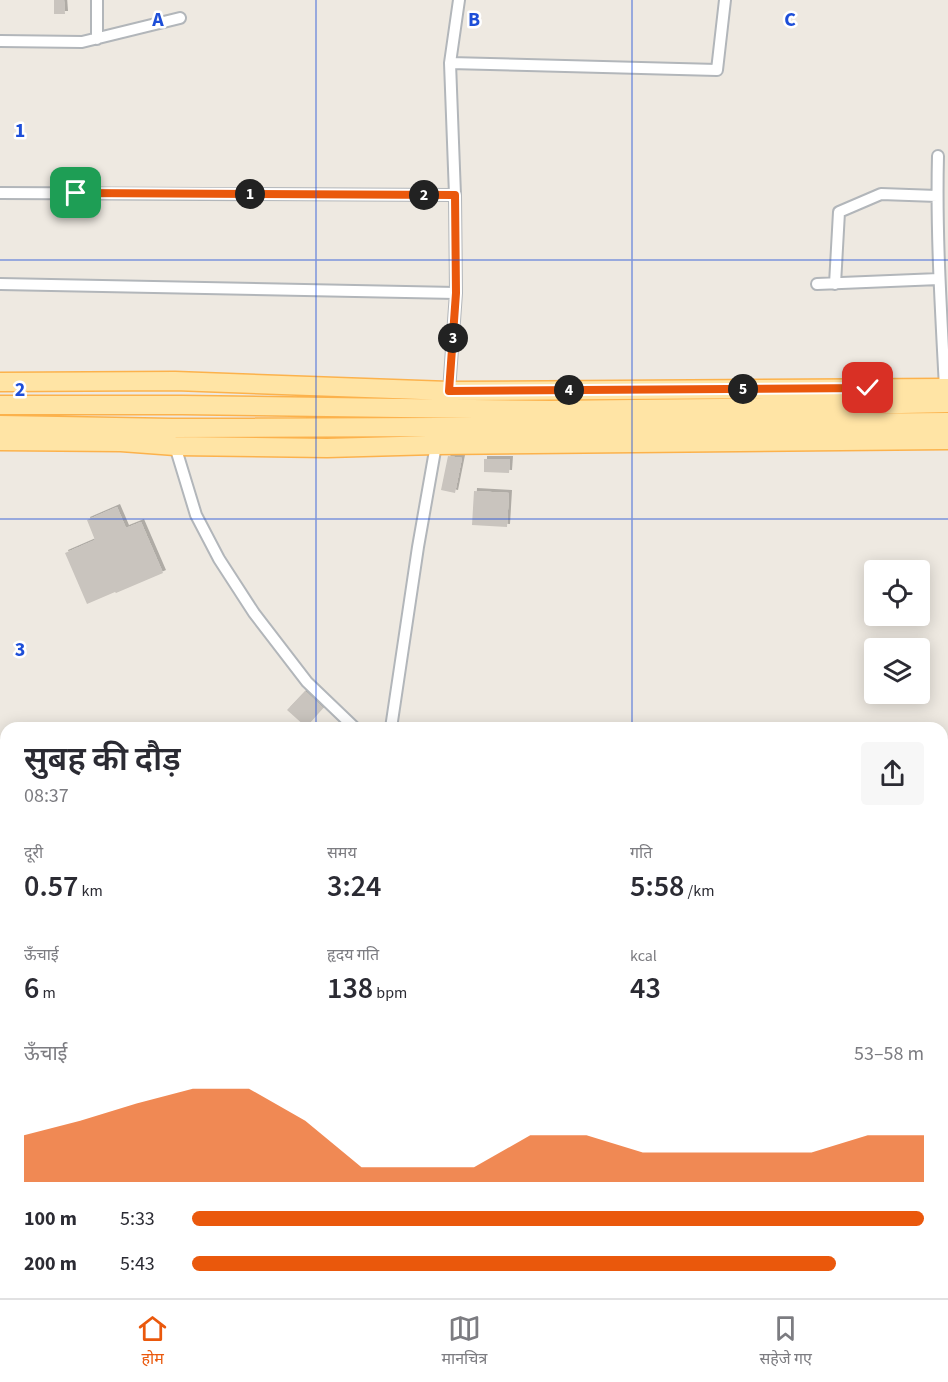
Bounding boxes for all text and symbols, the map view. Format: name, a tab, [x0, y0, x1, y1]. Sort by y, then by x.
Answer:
text: A	[151, 6, 164, 34]
text: B	[468, 6, 480, 34]
text: C	[784, 6, 796, 34]
text: 1	[15, 117, 25, 145]
pin	[50, 167, 101, 218]
icon: arrive	[59, 176, 92, 209]
pin: 1	[235, 179, 265, 209]
pin: 2	[409, 180, 439, 210]
text: 1	[246, 183, 254, 205]
text: 2	[420, 184, 428, 206]
pin: 3	[438, 323, 468, 353]
text: 3	[449, 327, 457, 349]
pin	[842, 362, 893, 413]
icon: check	[851, 371, 884, 404]
pin: 5	[728, 374, 758, 404]
pin: 4	[554, 375, 584, 405]
text: 2	[15, 376, 25, 404]
text: 5	[739, 378, 747, 400]
text: 4	[565, 379, 573, 401]
map controls	[864, 560, 930, 704]
button: locate	[864, 560, 930, 626]
text: 3	[15, 636, 25, 664]
button: layers	[864, 638, 930, 704]
text: सुबह की दौड़	[24, 736, 181, 783]
button: share	[861, 742, 924, 805]
text: 08:37	[24, 782, 69, 810]
text: दूरी	[24, 842, 43, 864]
text: समय	[327, 842, 357, 864]
text: गति	[630, 842, 652, 864]
text: 0.57	[24, 865, 78, 908]
text: 3:24	[327, 865, 381, 908]
text: 5:58	[630, 865, 684, 908]
text: km	[78, 880, 103, 902]
text: /km	[684, 880, 714, 902]
text: ऊँचाई	[24, 944, 59, 966]
text: हृदय गति	[327, 944, 379, 966]
text: kcal	[630, 945, 657, 967]
text: 6	[24, 967, 39, 1010]
text: 138	[327, 967, 373, 1010]
text: 43	[630, 967, 661, 1010]
text: m	[39, 982, 56, 1004]
text: bpm	[373, 982, 407, 1004]
text: ऊँचाई	[24, 1040, 67, 1068]
text: 53–58 m	[854, 1040, 924, 1068]
text: 100 m	[24, 1205, 77, 1233]
text: 5:33	[120, 1205, 155, 1233]
text: 200 m	[24, 1250, 77, 1278]
text: 5:43	[120, 1250, 155, 1278]
tab: होम	[136, 1312, 169, 1371]
tab: मानचित्र	[441, 1312, 487, 1371]
tab: सहेजे गए	[760, 1312, 812, 1371]

